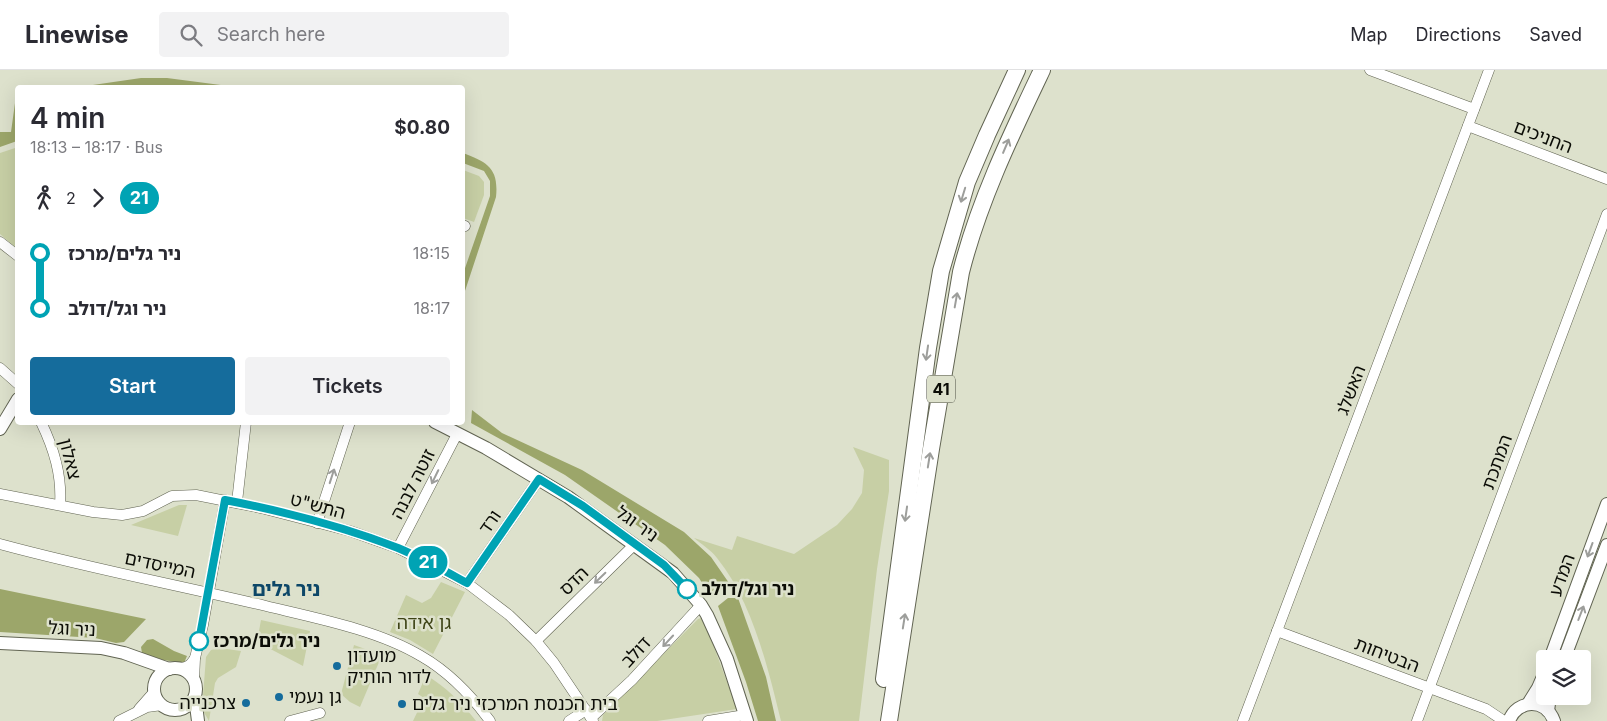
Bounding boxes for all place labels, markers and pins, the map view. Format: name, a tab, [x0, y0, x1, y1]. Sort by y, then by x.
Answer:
place label: ניר וגל/דולב	[701, 578, 794, 599]
marker: ניר וגל/דולב	[677, 579, 697, 599]
place label: ניר גלים/מרכז	[213, 630, 320, 651]
marker: ניר גלים/מרכז	[189, 631, 209, 651]
place label: מועדון לדור הותיק	[347, 645, 431, 687]
marker: מועדון לדור הותיק	[331, 660, 343, 672]
place label: גן נעמי	[289, 686, 342, 707]
marker: גן נעמי	[273, 691, 285, 703]
place label: צרכנייה	[180, 692, 236, 713]
place label: בית הכנסת המרכזי ניר גלים	[412, 693, 618, 714]
marker: צרכנייה	[240, 697, 252, 709]
marker: בית הכנסת המרכזי ניר גלים	[396, 698, 408, 710]

